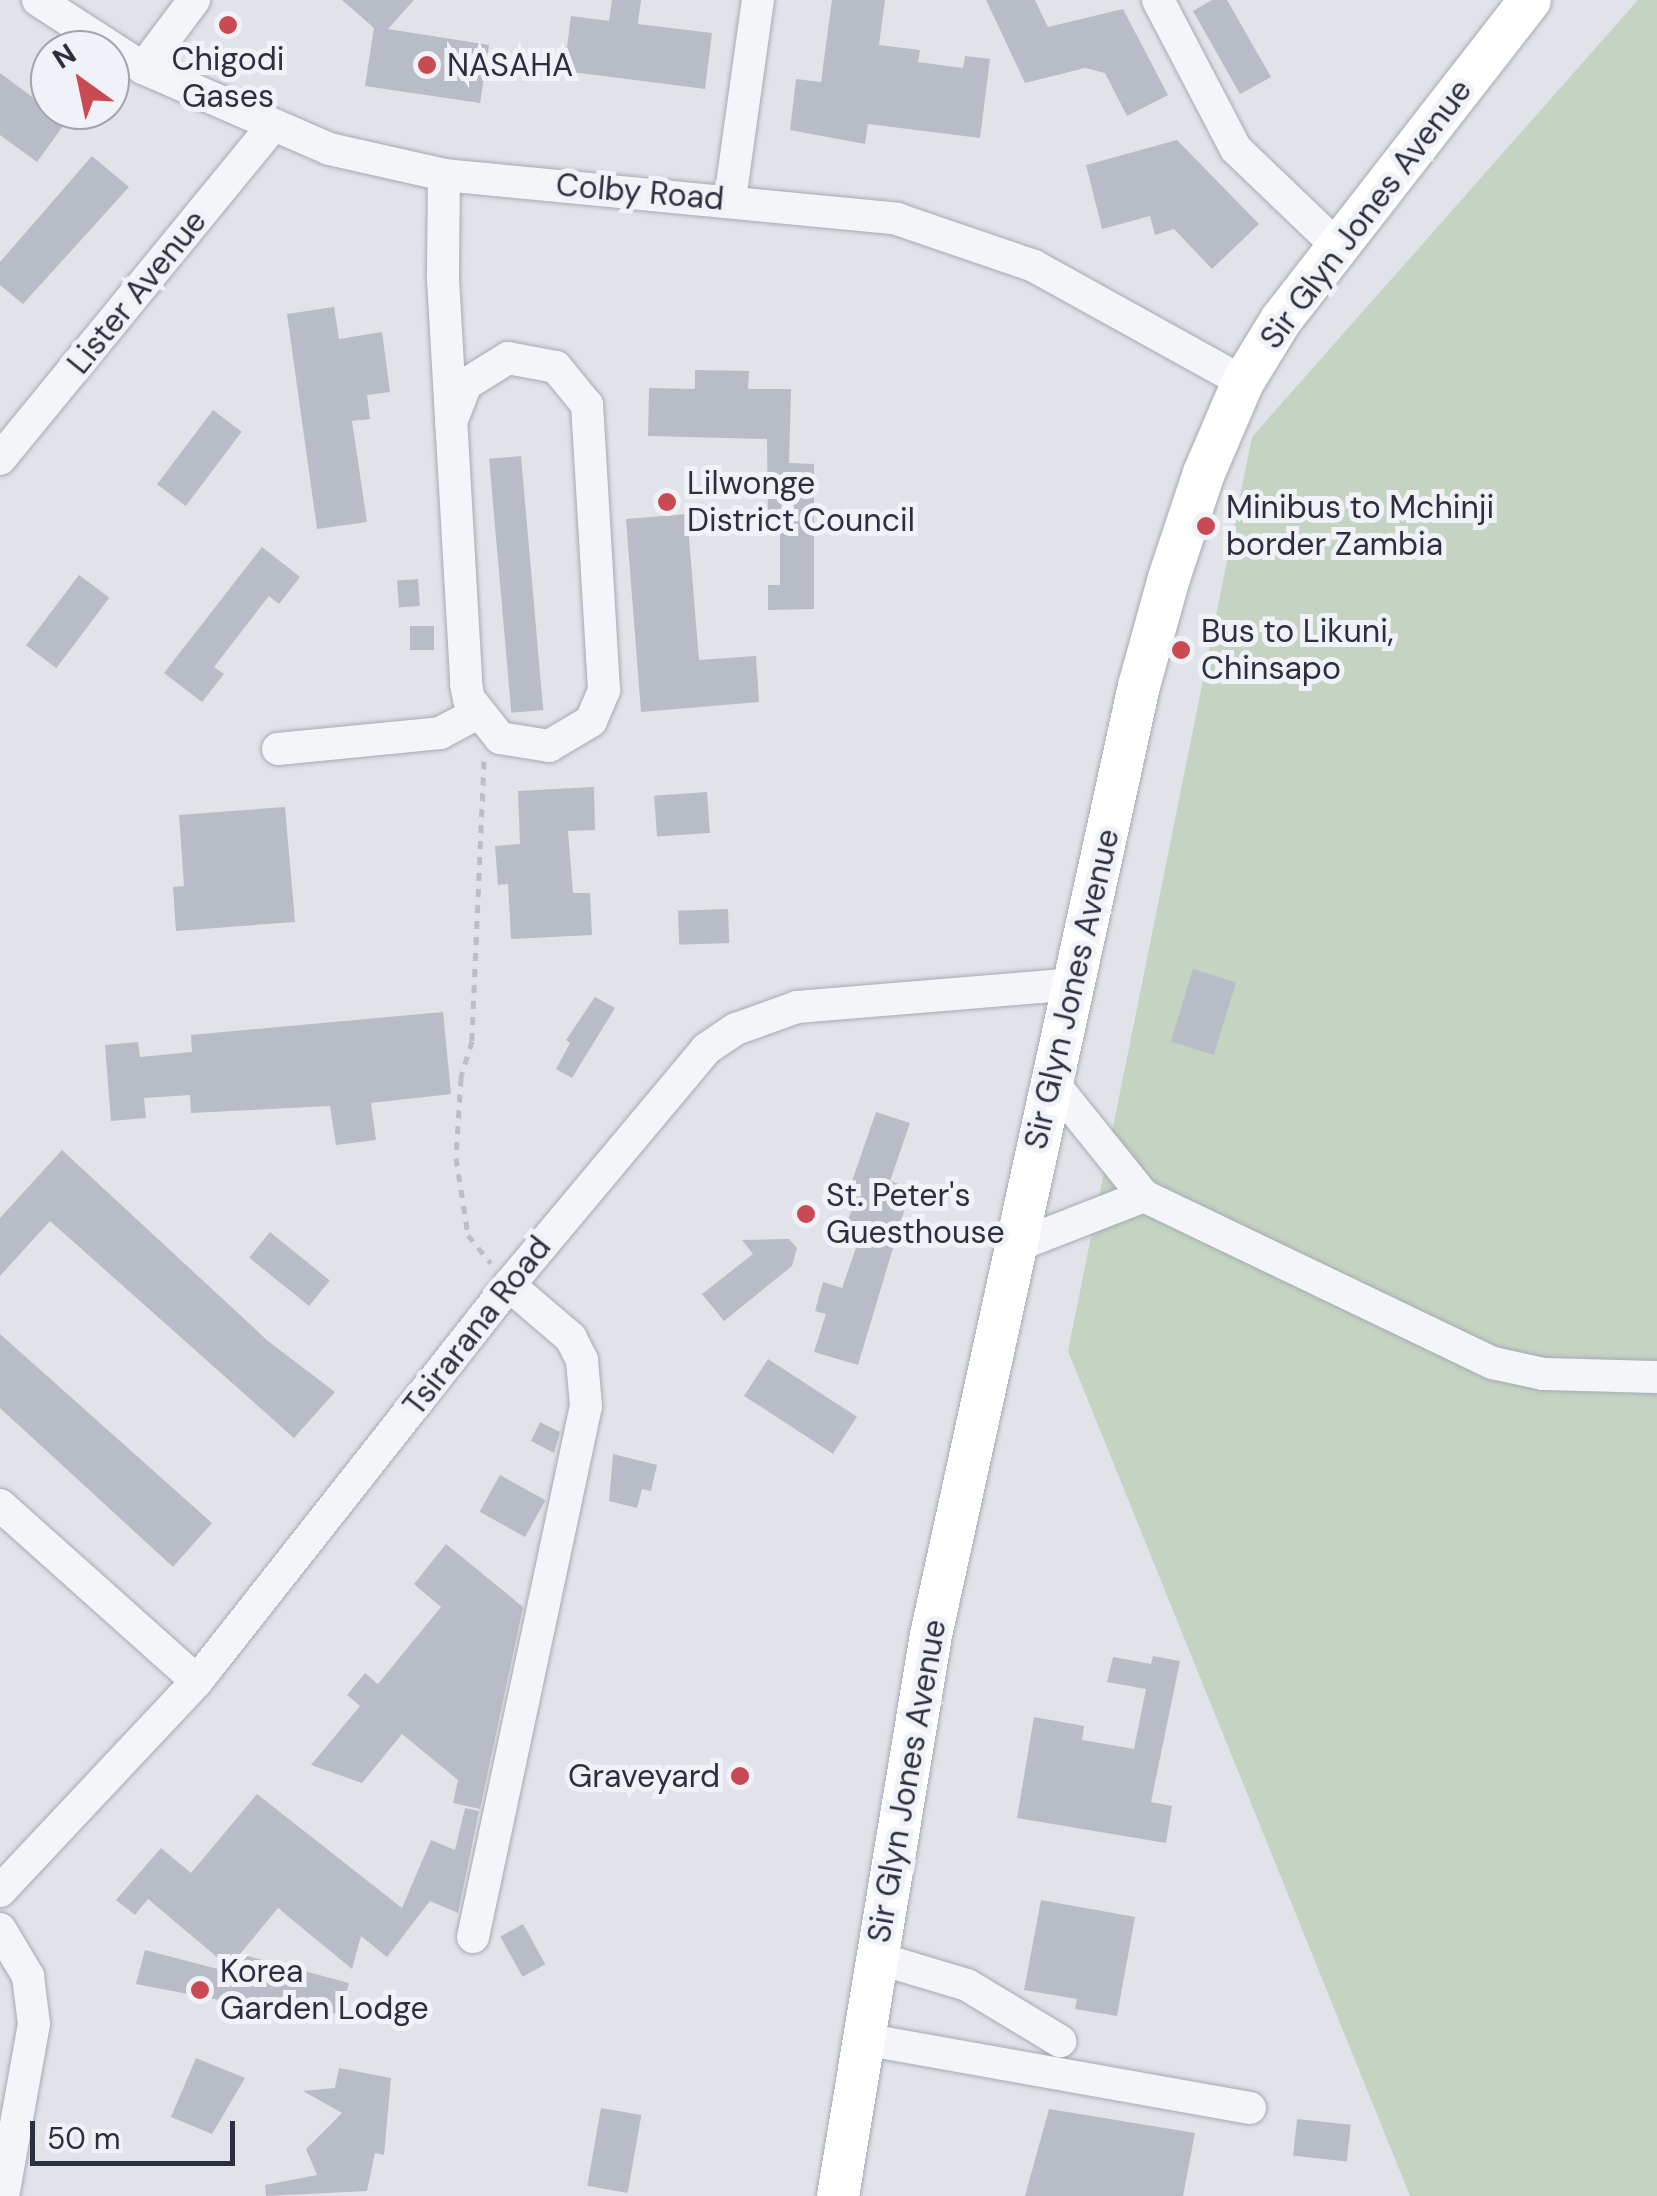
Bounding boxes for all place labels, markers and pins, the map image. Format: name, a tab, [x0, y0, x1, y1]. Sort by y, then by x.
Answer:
marker: Chigodi Gases	[217, 14, 239, 36]
place label: Chigodi Gases	[172, 41, 284, 116]
place label: NASAHA	[447, 46, 573, 84]
marker: NASAHA	[416, 54, 438, 76]
place label: Lilwonge District Council	[687, 465, 915, 540]
place label: Minibus to Mchinji border Zambia	[1226, 489, 1494, 564]
marker: Lilwonge District Council	[656, 491, 678, 513]
marker: Minibus to Mchinji border Zambia	[1195, 515, 1217, 537]
place label: Bus to Likuni, Chinsapo	[1201, 613, 1394, 688]
marker: Bus to Likuni, Chinsapo	[1170, 639, 1192, 661]
place label: St. Peter's Guesthouse	[826, 1177, 1005, 1252]
marker: St. Peter's Guesthouse	[795, 1203, 817, 1225]
place label: Graveyard	[568, 1757, 720, 1795]
marker: Graveyard	[729, 1765, 751, 1787]
place label: Korea Garden Lodge	[220, 1953, 429, 2028]
marker: Korea Garden Lodge	[189, 1979, 211, 2001]

